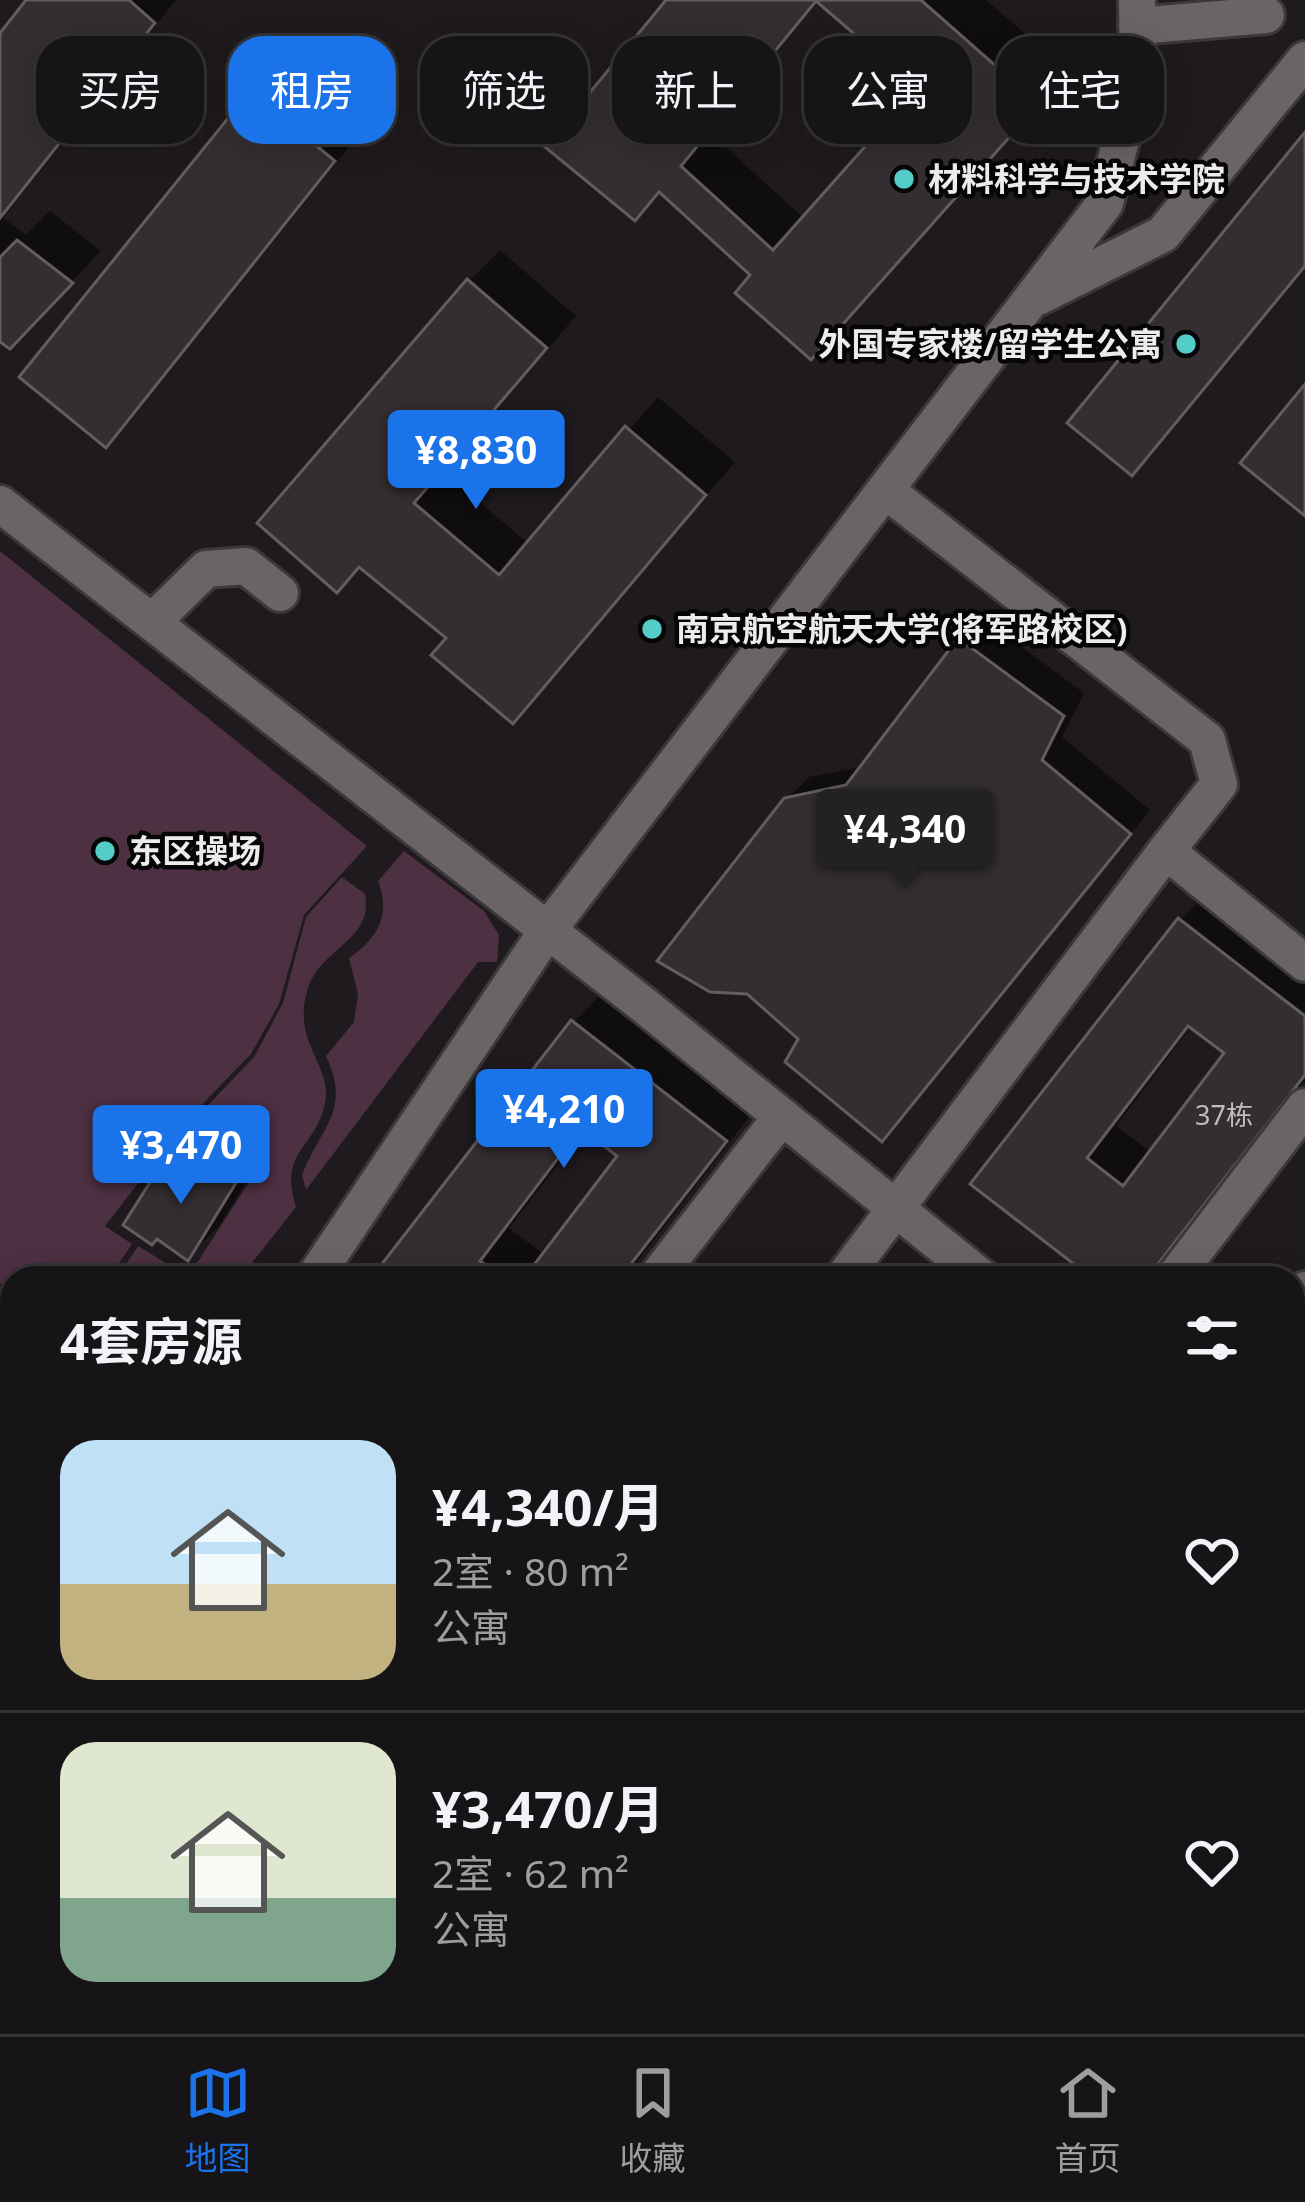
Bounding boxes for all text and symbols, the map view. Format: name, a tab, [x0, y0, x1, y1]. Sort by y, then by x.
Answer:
chip: 买房	[36, 36, 204, 144]
chip: 租房	[228, 36, 396, 144]
chip: 筛选	[420, 36, 588, 144]
chip: 新上	[612, 36, 780, 144]
chip: 公寓	[804, 36, 972, 144]
chip: 住宅	[996, 36, 1164, 144]
place label: 材料科学与技术学院	[928, 156, 1225, 201]
marker: 材料科学与技术学院	[891, 166, 917, 192]
place label: 外国专家楼/留学生公寓	[818, 321, 1162, 366]
marker: 外国专家楼/留学生公寓	[1173, 331, 1199, 357]
pin: ¥8,830	[378, 410, 574, 512]
text: ¥8,830	[415, 422, 537, 475]
place label: 南京航空航天大学(将军路校区)	[676, 606, 1127, 651]
marker: 南京航空航天大学(将军路校区)	[639, 616, 665, 642]
pin: ¥4,340	[807, 789, 1003, 891]
text: ¥4,340	[844, 801, 966, 854]
place label: 东区操场	[129, 828, 261, 873]
marker: 东区操场	[92, 838, 118, 864]
pin: ¥4,210	[466, 1069, 662, 1171]
text: ¥4,210	[503, 1081, 625, 1134]
house number: 37栋	[1195, 1096, 1253, 1133]
pin: ¥3,470	[83, 1105, 279, 1207]
text: ¥3,470	[120, 1117, 242, 1170]
text: 4套房源	[60, 1305, 242, 1375]
icon: filters	[1179, 1305, 1245, 1371]
text: ¥4,340/月	[432, 1471, 665, 1541]
icon: home	[156, 1488, 300, 1632]
icon: heart	[1179, 1527, 1245, 1593]
text: 2室 · 80 m²	[432, 1544, 629, 1597]
text: 公寓	[432, 1600, 510, 1653]
text: ¥3,470/月	[432, 1773, 665, 1843]
icon: home	[156, 1790, 300, 1934]
icon: heart	[1179, 1829, 1245, 1895]
text: 2室 · 62 m²	[432, 1846, 629, 1899]
text: 公寓	[432, 1902, 510, 1955]
tab: 地图	[185, 2060, 251, 2180]
tab: 收藏	[620, 2060, 686, 2180]
tab: 首页	[1055, 2060, 1121, 2180]

